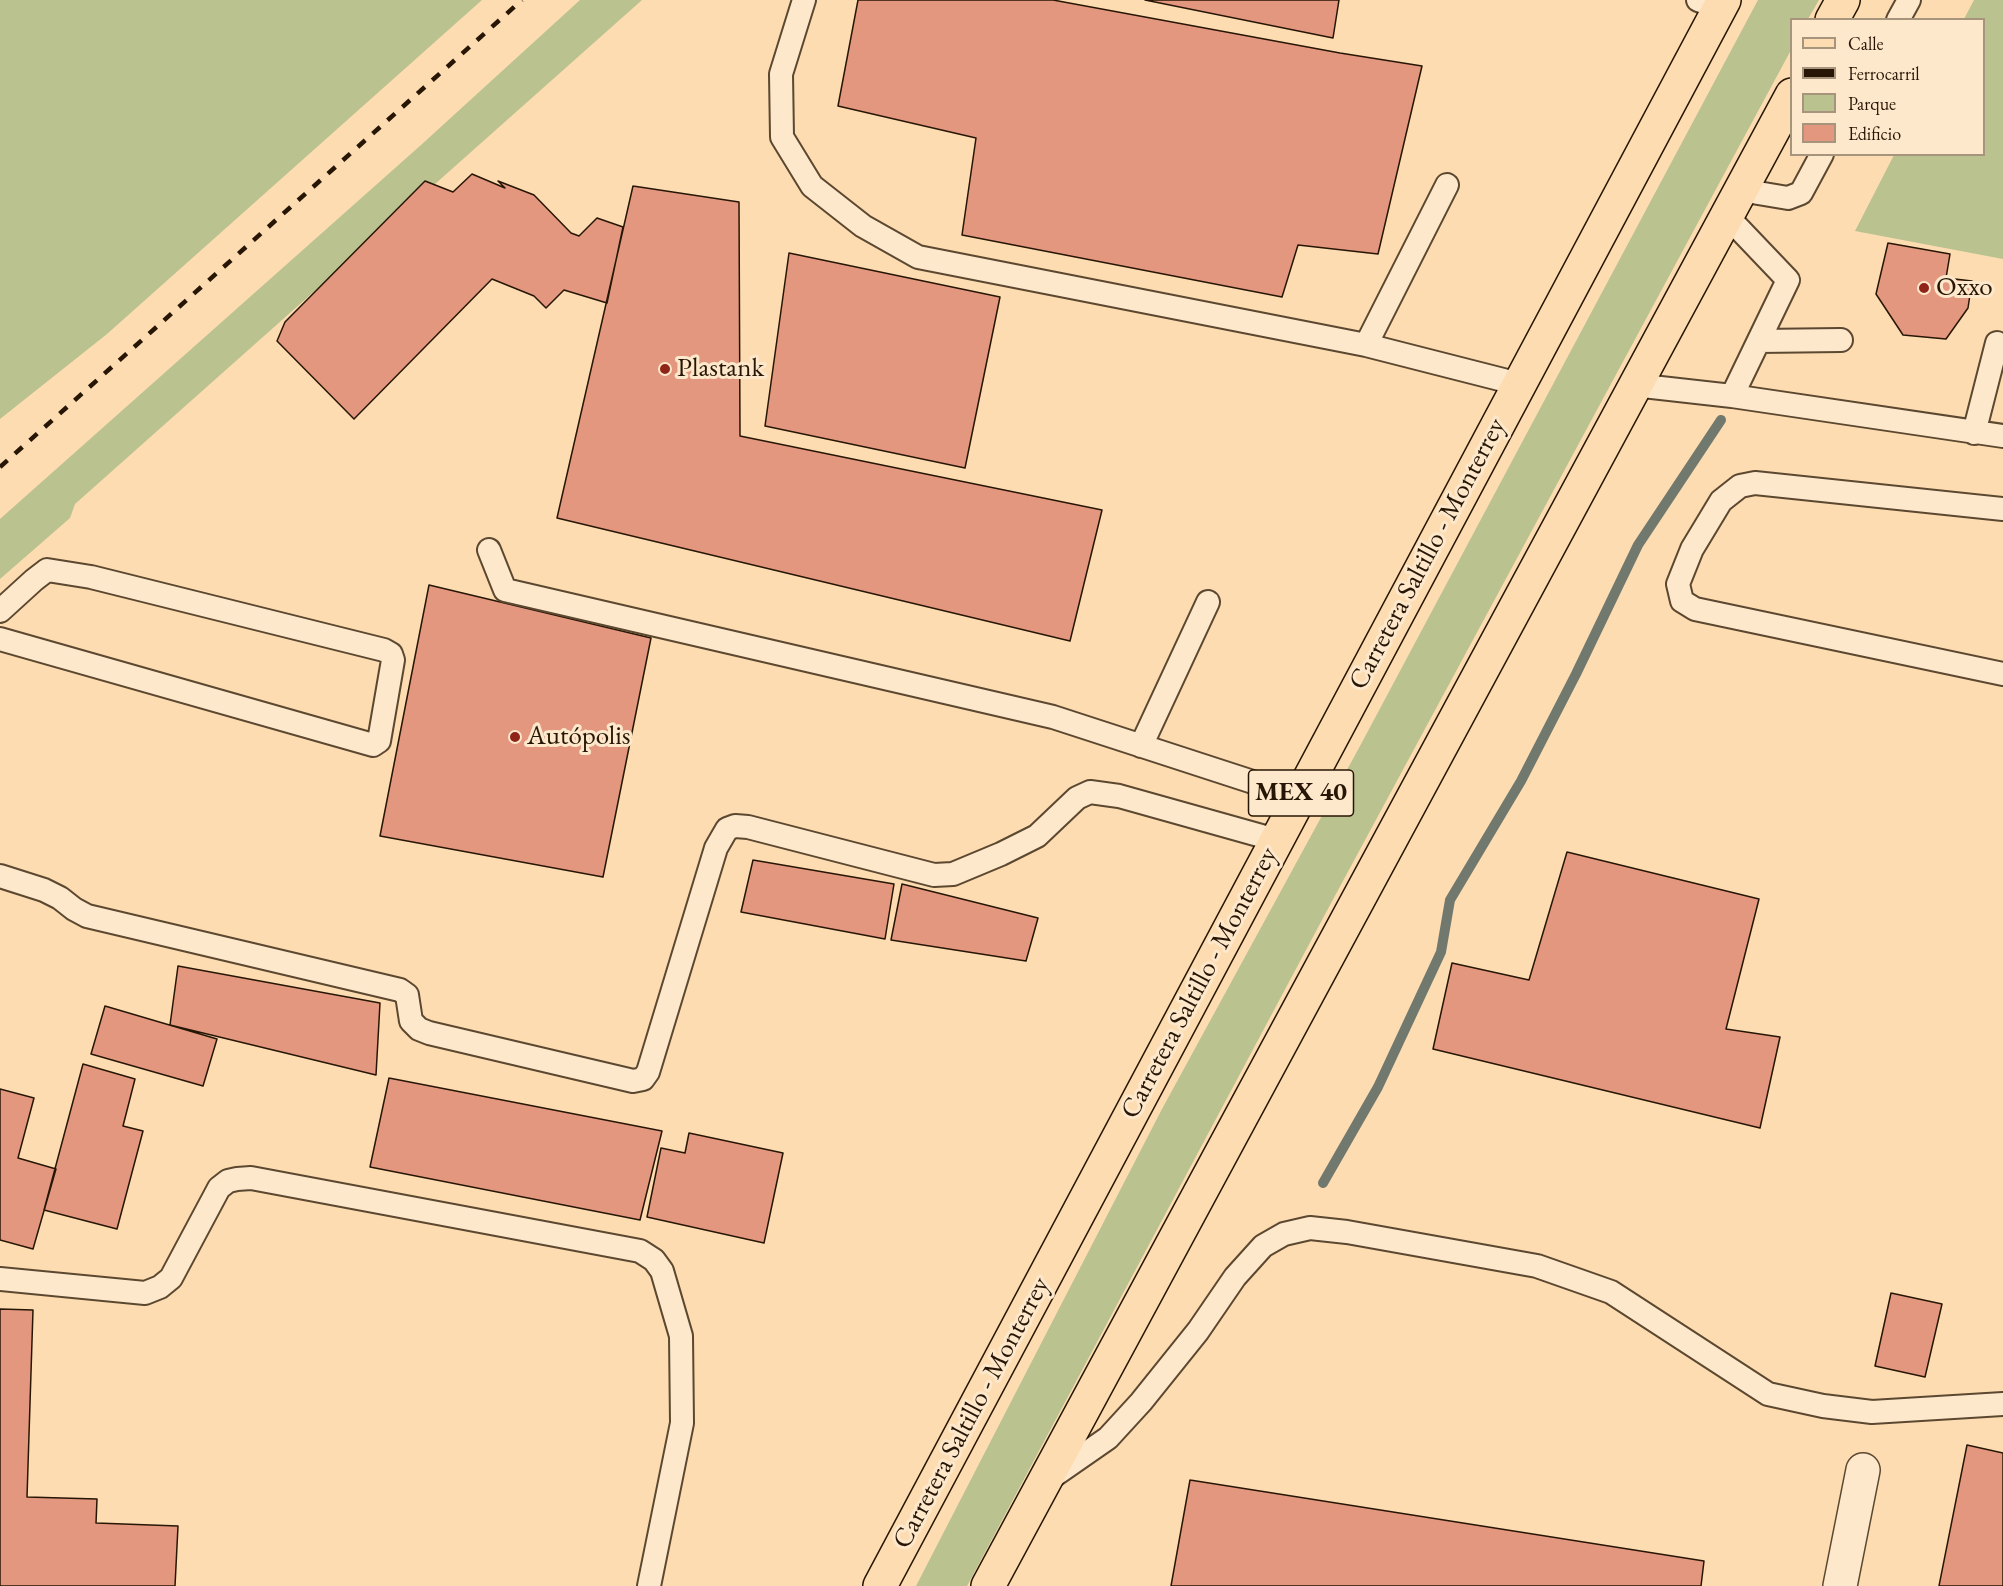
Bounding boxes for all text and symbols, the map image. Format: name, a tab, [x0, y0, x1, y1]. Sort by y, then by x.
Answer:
legend	[1790, 18, 1985, 156]
text: Calle	[1848, 32, 1884, 55]
text: Ferrocarril	[1848, 62, 1920, 85]
text: Parque	[1848, 92, 1896, 115]
text: Edificio	[1848, 122, 1901, 145]
place label: Oxxo	[1936, 272, 1993, 304]
marker: Oxxo	[1917, 281, 1931, 295]
place label: Plastank	[677, 353, 764, 385]
marker: Plastank	[658, 362, 672, 376]
street label: Carretera Saltillo - Monterrey	[1343, 413, 1513, 695]
place label: Autópolis	[527, 721, 631, 753]
marker: Autópolis	[508, 730, 522, 744]
road number: MEX 40	[1248, 770, 1354, 816]
street label: Carretera Saltillo - Monterrey	[1115, 842, 1285, 1124]
street label: Carretera Saltillo - Monterrey	[887, 1272, 1057, 1554]

